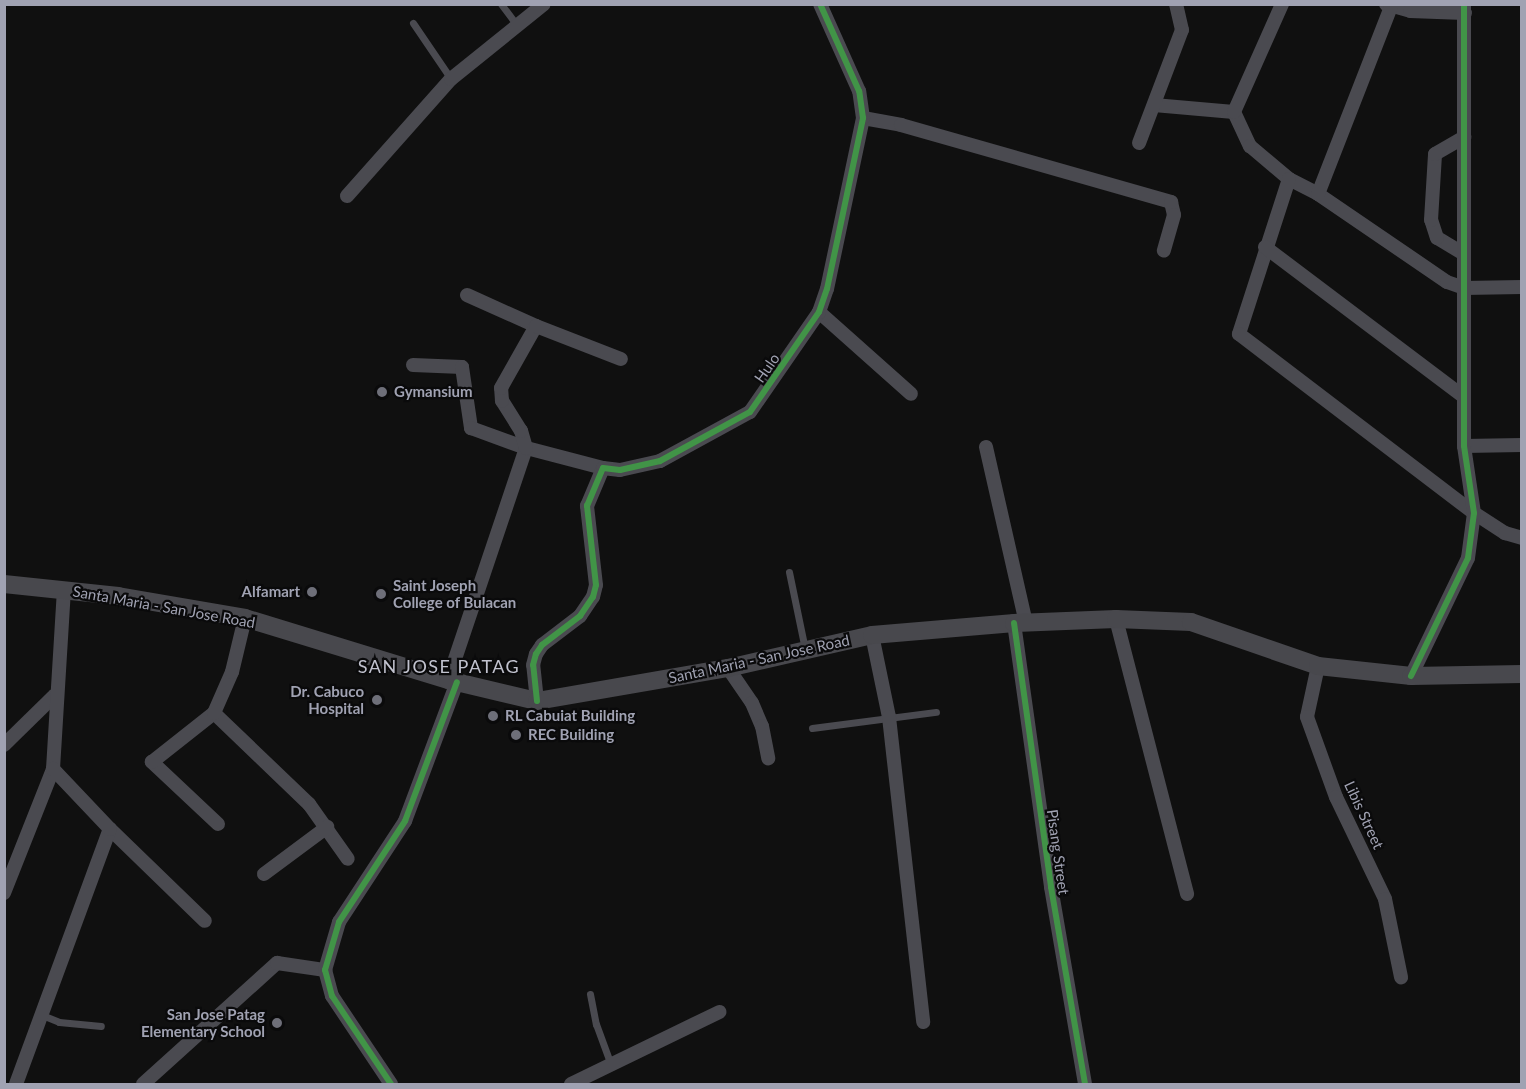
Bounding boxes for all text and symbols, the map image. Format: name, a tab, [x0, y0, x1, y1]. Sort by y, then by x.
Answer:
street label: Hulo	[751, 350, 783, 386]
place label: Gymansium	[394, 383, 473, 401]
marker: Gymansium	[375, 385, 389, 399]
place label: Saint Joseph College of Bulacan	[393, 576, 517, 611]
street label: Santa Maria - San Jose Road	[71, 582, 257, 632]
place label: Alfamart	[242, 583, 300, 601]
marker: Alfamart	[305, 585, 319, 599]
marker: Saint Joseph College of Bulacan	[374, 587, 388, 601]
street label: Santa Maria - San Jose Road	[667, 631, 851, 687]
district label: SAN JOSE PATAG	[357, 655, 521, 677]
place label: Dr. Cabuco Hospital	[290, 682, 364, 717]
marker: Dr. Cabuco Hospital	[368, 691, 386, 709]
place label: RL Cabuiat Building	[505, 707, 636, 725]
marker: RL Cabuiat Building	[486, 709, 500, 723]
place label: REC Building	[528, 726, 614, 744]
marker: REC Building	[509, 728, 523, 742]
street label: Libis Street	[1340, 778, 1388, 852]
street label: Pisang Street	[1043, 808, 1073, 896]
place label: San Jose Patag Elementary School	[141, 1005, 265, 1040]
marker: San Jose Patag Elementary School	[270, 1016, 284, 1030]

